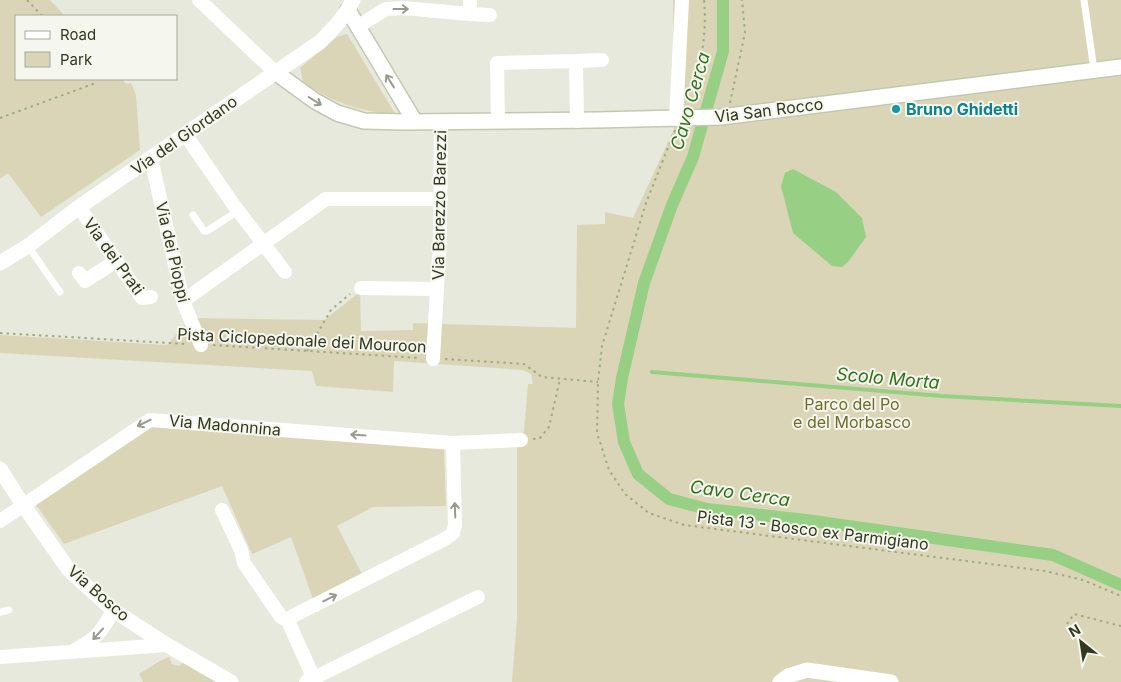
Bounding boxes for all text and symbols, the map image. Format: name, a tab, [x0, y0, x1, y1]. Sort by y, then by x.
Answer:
one-way arrow	[392, 4, 409, 14]
legend	[15, 15, 178, 80]
text: Road	[60, 25, 96, 44]
text: Park	[60, 50, 93, 69]
water label: Cavo Cerca	[666, 50, 714, 152]
one-way arrow	[384, 74, 394, 88]
street label: Via del Giordano	[127, 91, 241, 179]
street label: Via San Rocco	[714, 93, 824, 127]
one-way arrow	[308, 95, 322, 106]
place label: Bruno Ghidetti	[906, 99, 1018, 119]
marker: Bruno Ghidetti	[890, 103, 902, 115]
street label: Via Barezzo Barezzi	[428, 130, 450, 280]
street label: Via dei Pioppi	[152, 200, 194, 304]
street label: Via dei Prati	[79, 214, 149, 298]
street label: Pista Ciclopedonale dei Mouroon	[177, 323, 427, 357]
water label: Scolo Morta	[835, 363, 941, 393]
park label: Parco del Po e del Morbasco	[793, 394, 911, 432]
street label: Via Madonnina	[168, 410, 282, 440]
one-way arrow	[137, 419, 152, 429]
one-way arrow	[350, 431, 366, 440]
water label: Cavo Cerca	[689, 476, 791, 510]
one-way arrow	[450, 502, 460, 518]
street label: Pista 13 - Bosco ex Parmigiano	[696, 506, 930, 554]
street label: Via Bosco	[64, 561, 134, 625]
one-way arrow	[323, 593, 338, 603]
north arrow	[1056, 617, 1106, 667]
text: N	[1065, 620, 1083, 640]
one-way arrow	[92, 628, 104, 641]

